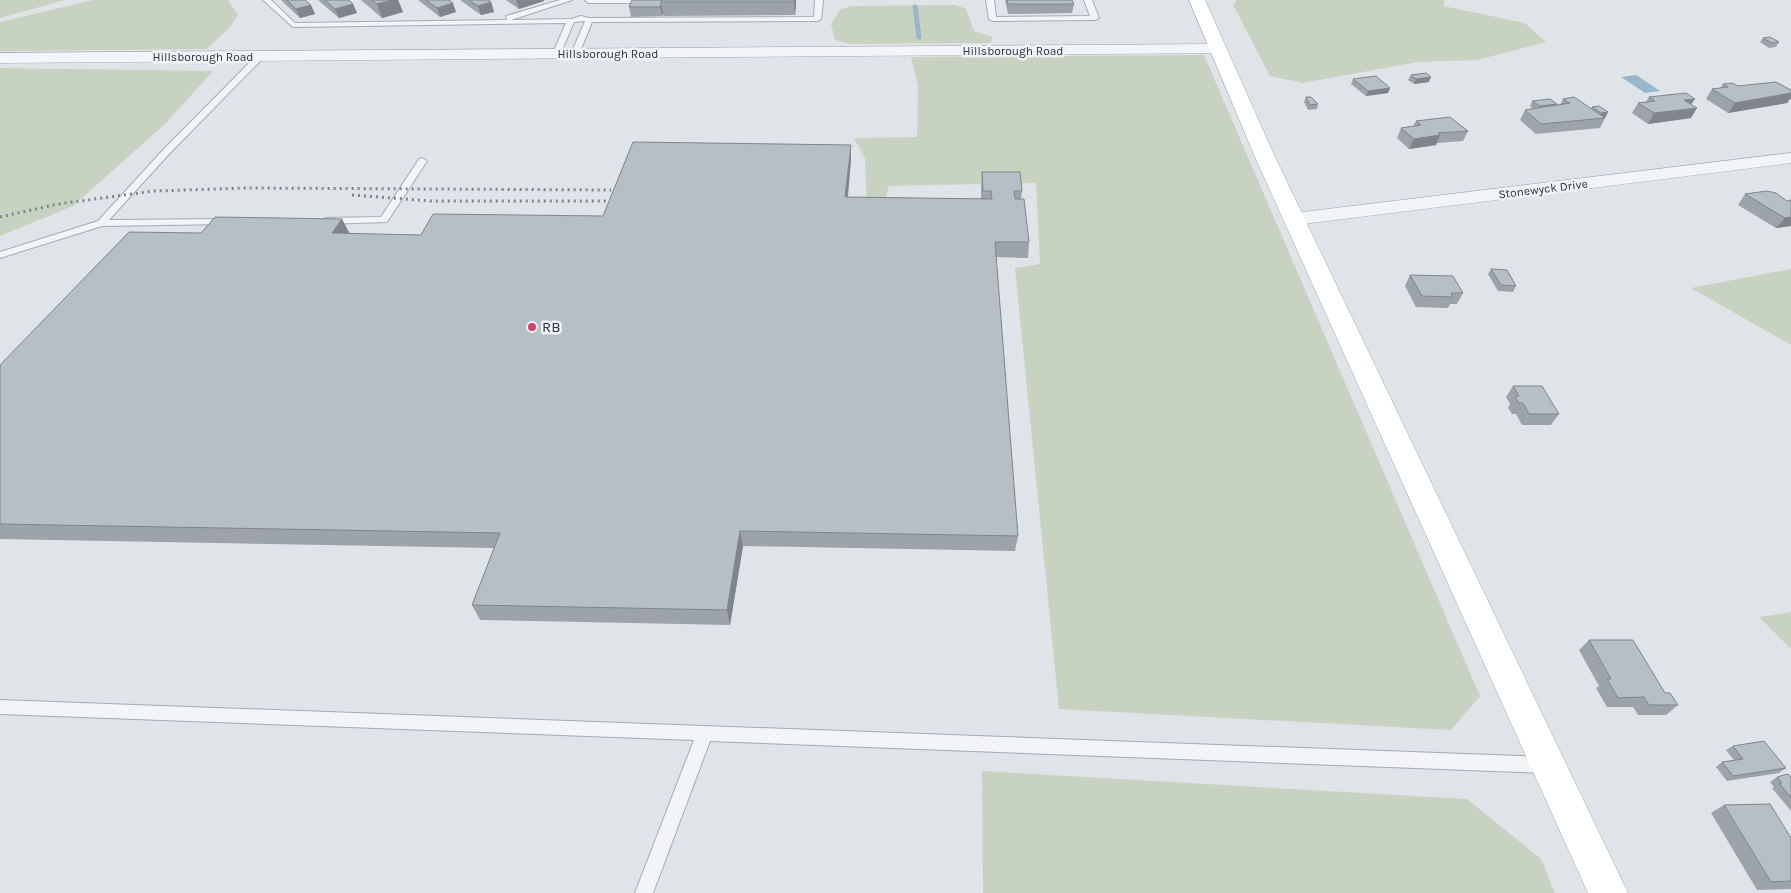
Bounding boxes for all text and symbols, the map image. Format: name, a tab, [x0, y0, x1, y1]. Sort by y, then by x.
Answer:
street label: Hillsborough Road	[963, 44, 1063, 58]
street label: Hillsborough Road	[558, 47, 658, 61]
street label: Hillsborough Road	[153, 50, 253, 64]
street label: Stonewyck Drive	[1498, 177, 1588, 201]
place label: RB	[542, 318, 561, 336]
marker: RB	[526, 321, 538, 333]

